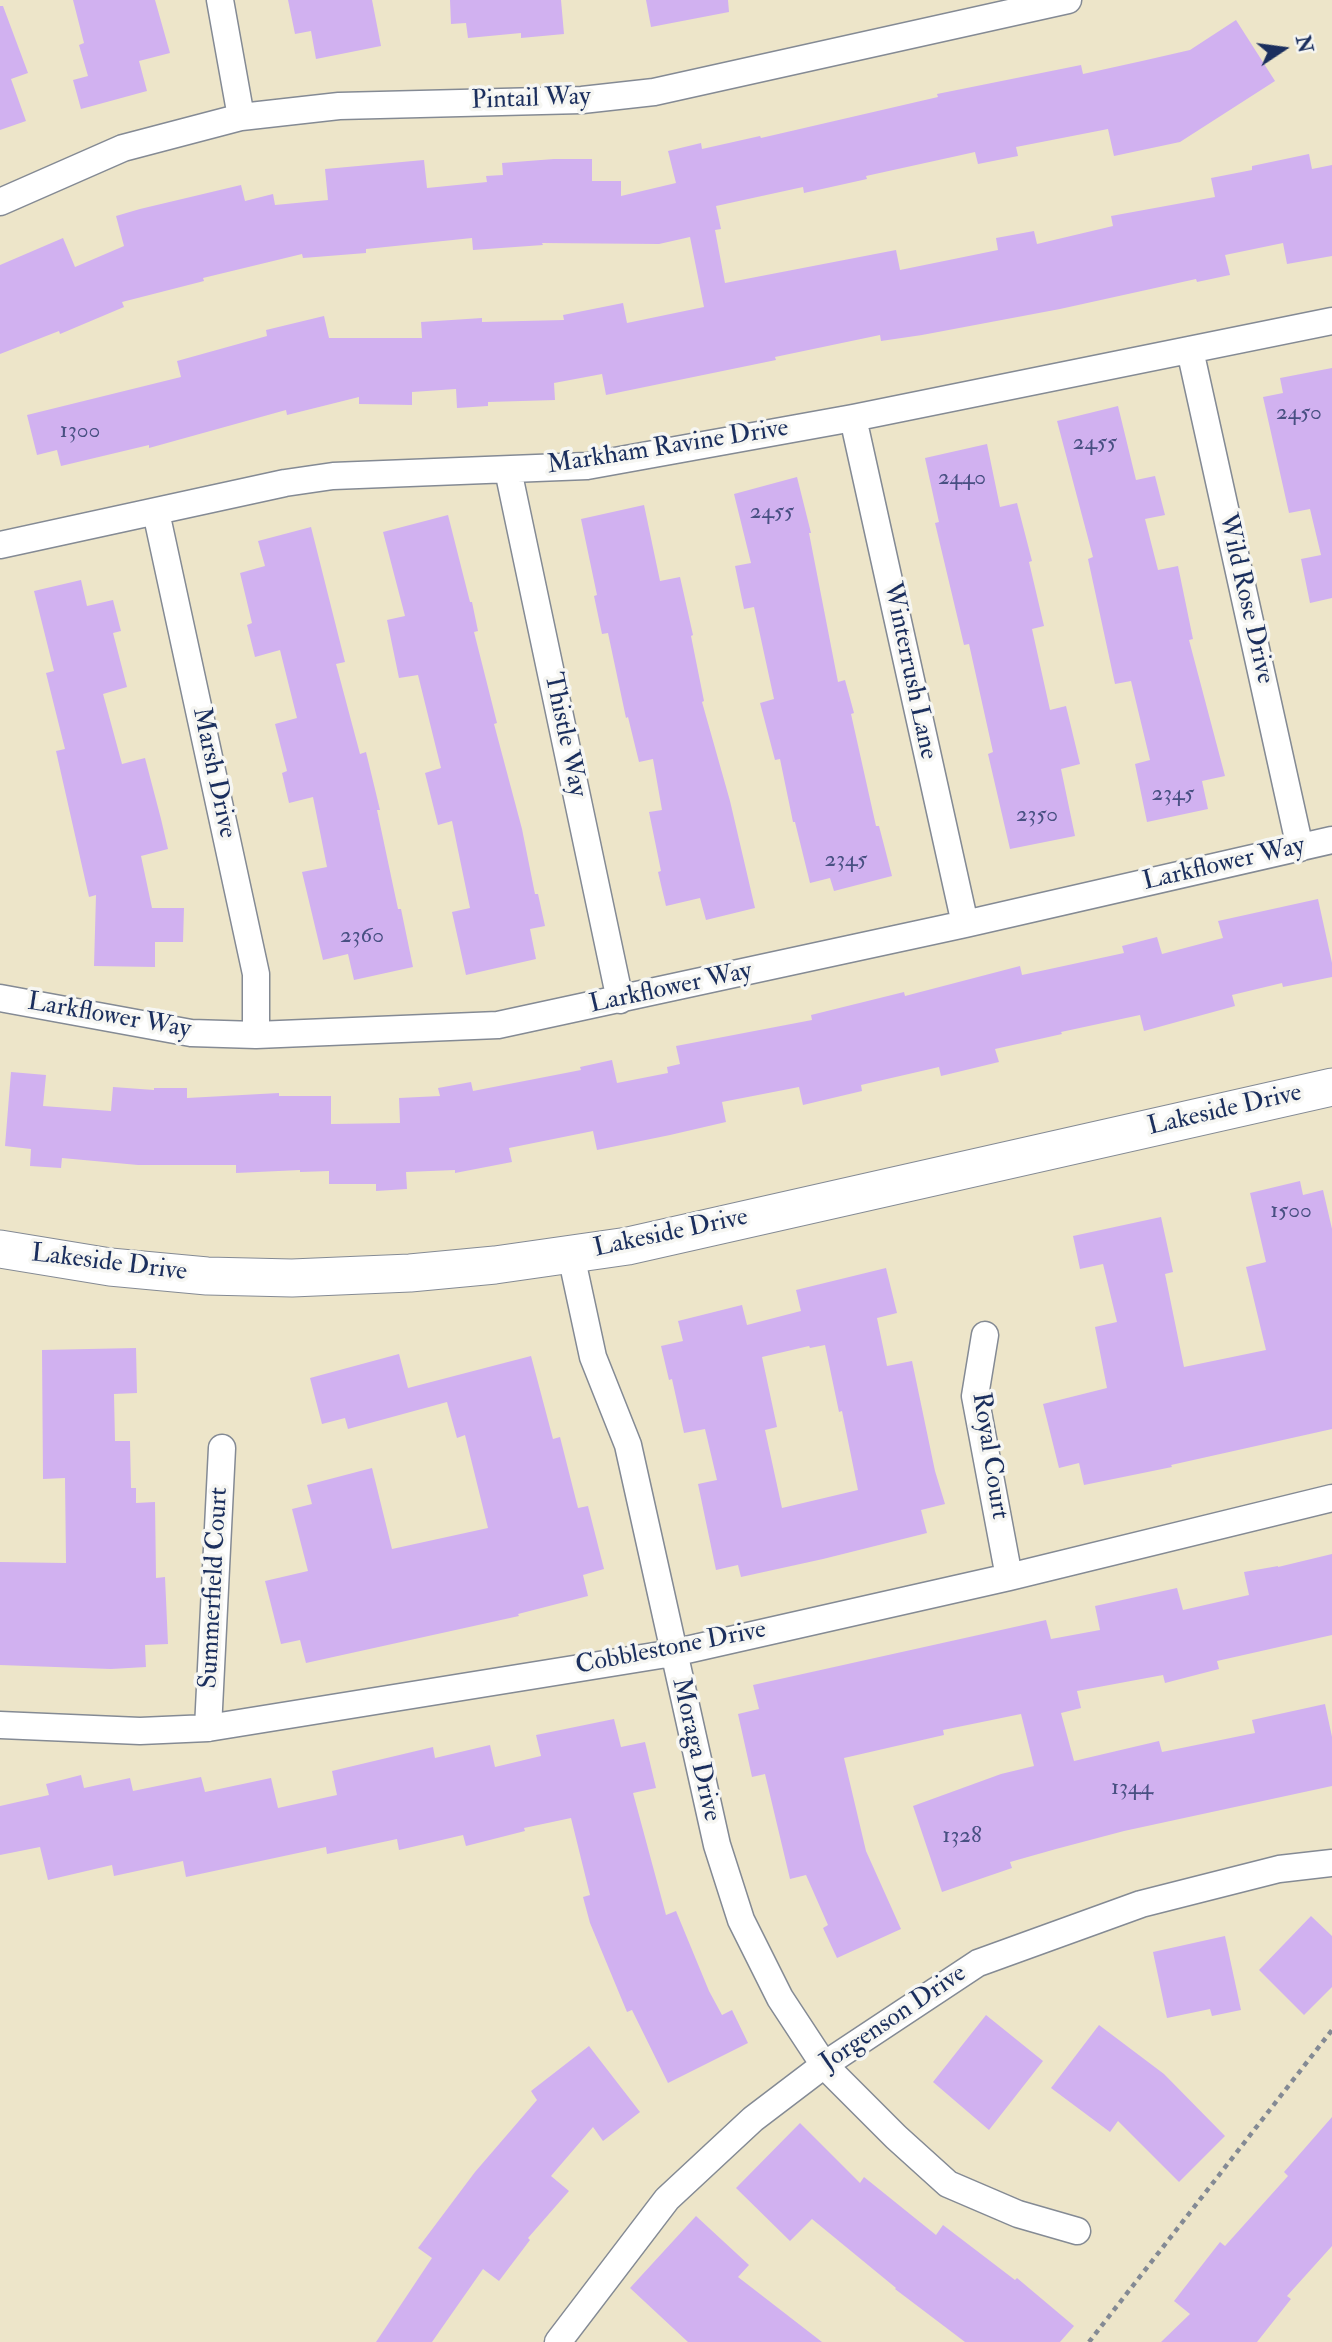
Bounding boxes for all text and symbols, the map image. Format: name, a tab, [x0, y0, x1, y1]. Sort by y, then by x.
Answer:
north arrow	[1248, 14, 1318, 84]
text: N	[1290, 33, 1317, 55]
street label: Pintail Way	[471, 82, 591, 118]
house number: 2450	[1276, 400, 1322, 428]
street label: Markham Ravine Drive	[545, 414, 791, 482]
house number: 1300	[60, 418, 100, 446]
house number: 2455	[1073, 430, 1117, 458]
house number: 2440	[938, 465, 986, 493]
house number: 2455	[750, 499, 794, 527]
street label: Wild Rose Drive	[1210, 511, 1280, 687]
street label: Winterrush Lane	[875, 579, 943, 763]
street label: Thistle Way	[536, 670, 592, 800]
street label: Marsh Drive	[184, 705, 242, 841]
house number: 2345	[1152, 781, 1194, 809]
house number: 2350	[1016, 802, 1058, 830]
street label: Larkflower Way	[1140, 831, 1308, 899]
house number: 2345	[825, 847, 867, 875]
house number: 2360	[340, 923, 384, 951]
street label: Larkflower Way	[587, 957, 755, 1021]
street label: Larkflower Way	[25, 987, 193, 1047]
street label: Lakeside Drive	[1145, 1078, 1305, 1144]
house number: 1500	[1270, 1198, 1312, 1226]
street label: Lakeside Drive	[591, 1202, 751, 1266]
street label: Lakeside Drive	[29, 1239, 189, 1289]
street label: Royal Court	[964, 1390, 1014, 1522]
street label: Summerfield Court	[194, 1486, 236, 1690]
street label: Cobblestone Drive	[573, 1615, 769, 1683]
street label: Moraga Drive	[663, 1675, 727, 1825]
house number: 1344	[1111, 1775, 1153, 1803]
house number: 1328	[942, 1823, 982, 1851]
street label: Jorgenson Drive	[815, 1959, 973, 2079]

